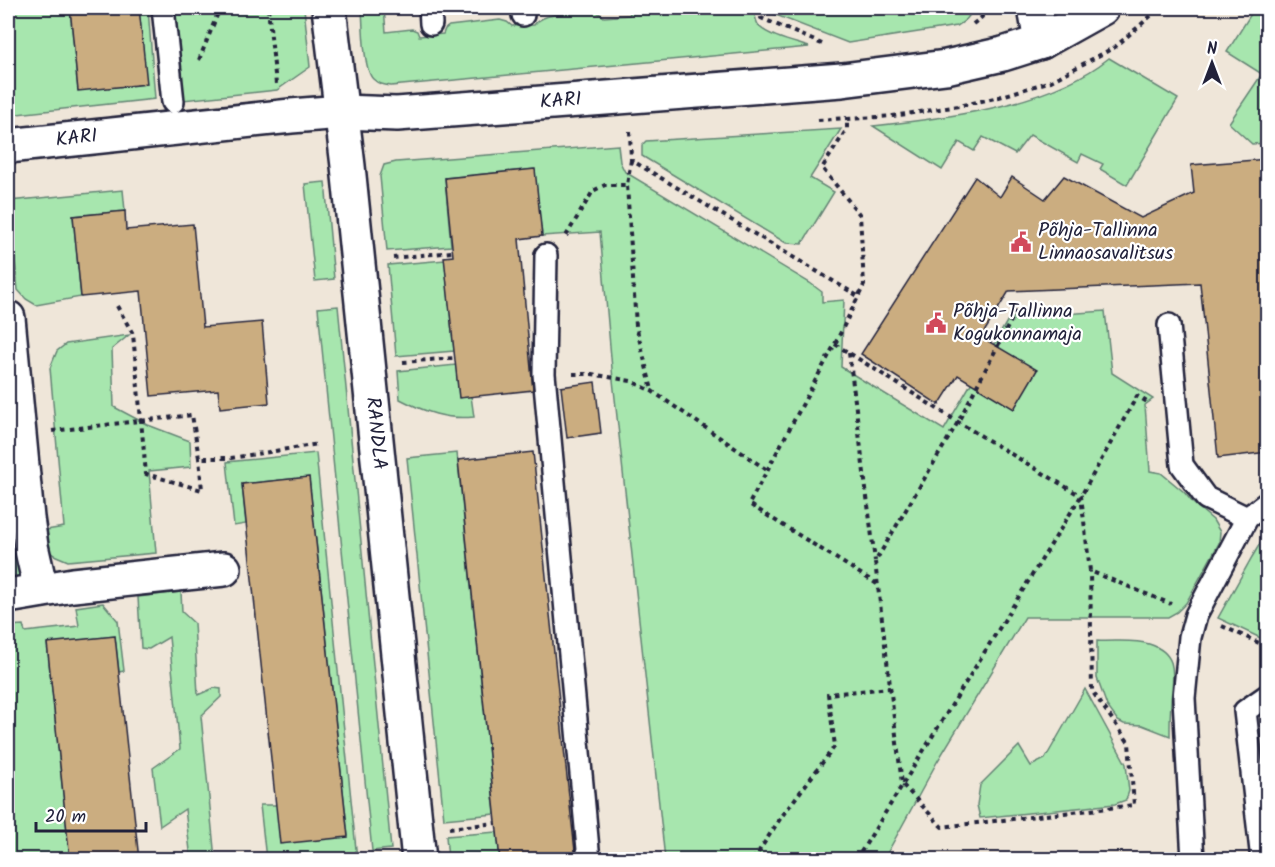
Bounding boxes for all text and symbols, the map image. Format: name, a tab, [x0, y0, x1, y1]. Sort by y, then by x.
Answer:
north arrow	[1182, 33, 1242, 93]
text: N	[1207, 37, 1217, 62]
street label: KARI	[539, 84, 583, 119]
street label: KARI	[54, 121, 99, 157]
place label: Põhja-Tallinna Linnaosavalitsus	[1038, 215, 1174, 270]
public building icon: Põhja-Tallinna Linnaosavalitsus	[1009, 230, 1033, 254]
place label: Põhja-Tallinna Kogukonnamaja	[953, 296, 1082, 351]
public building icon: Põhja-Tallinna Kogukonnamaja	[924, 311, 948, 335]
street label: RANDLA	[356, 395, 395, 472]
scale bar	[36, 795, 146, 833]
text: 20 m	[45, 803, 86, 832]

